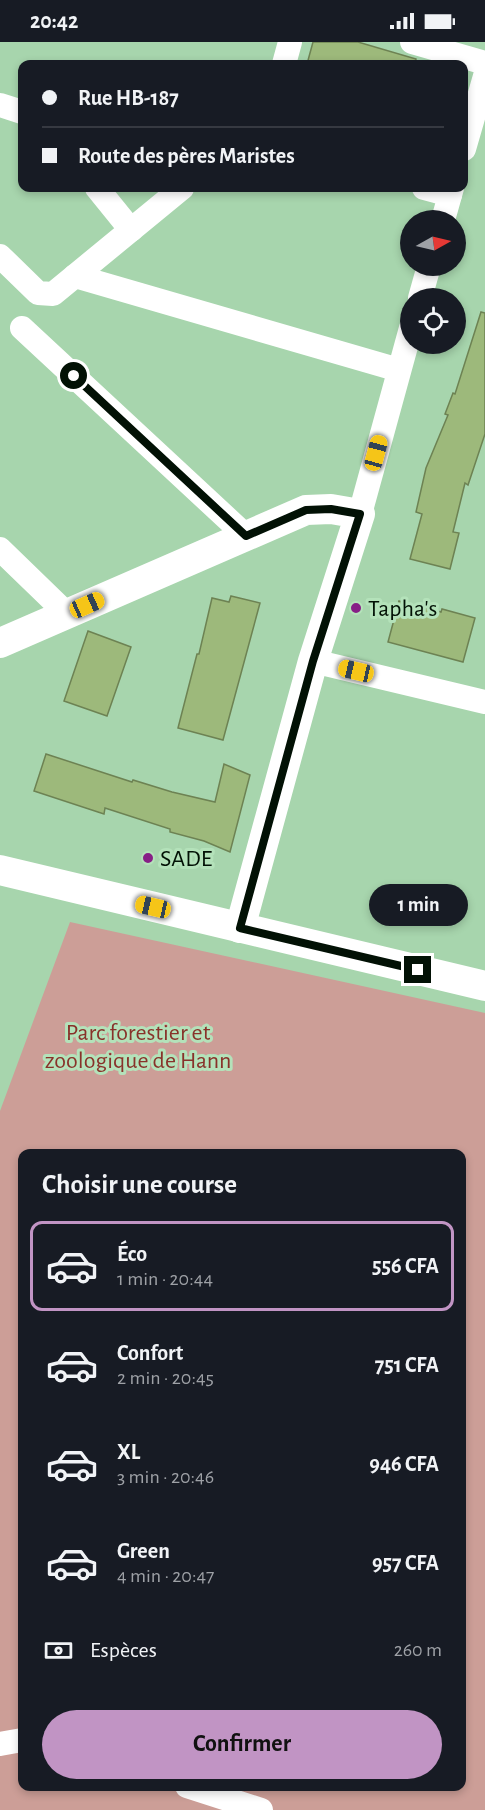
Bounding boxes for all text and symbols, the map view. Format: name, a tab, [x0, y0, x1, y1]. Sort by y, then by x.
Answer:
text: 20:42	[30, 10, 78, 32]
text: Rue HB-187	[78, 87, 179, 109]
text: Route des pères Maristes	[78, 145, 295, 167]
north arrow	[400, 210, 466, 276]
map controls	[400, 210, 466, 354]
button: locate	[400, 288, 466, 354]
route start	[60, 362, 87, 389]
car	[363, 433, 389, 473]
car	[67, 589, 107, 621]
place label: Tapha's	[368, 597, 437, 621]
marker: Tapha's	[349, 601, 363, 615]
car	[336, 658, 376, 684]
place label: SADE	[160, 847, 213, 871]
marker: SADE	[141, 851, 155, 865]
callout: 1 min	[368, 883, 468, 925]
car	[133, 894, 173, 920]
text: 1 min	[397, 895, 440, 915]
route end	[404, 956, 431, 983]
park label: Parc forestier et zoologique de Hann	[45, 1021, 231, 1073]
text: Choisir une course	[42, 1171, 237, 1198]
icon: car	[45, 1239, 99, 1293]
text: Éco	[117, 1243, 147, 1265]
text: 556 CFA	[372, 1255, 439, 1277]
text: 1 min · 20:44	[117, 1269, 213, 1289]
icon: car	[45, 1338, 99, 1392]
text: Confort	[117, 1342, 183, 1364]
text: 751 CFA	[375, 1354, 439, 1376]
text: 2 min · 20:45	[117, 1368, 214, 1388]
icon: car	[45, 1437, 99, 1491]
text: XL	[117, 1441, 140, 1463]
text: 946 CFA	[369, 1453, 439, 1475]
text: 3 min · 20:46	[117, 1467, 214, 1487]
icon: car	[45, 1536, 99, 1590]
text: Green	[117, 1540, 170, 1562]
text: 957 CFA	[372, 1552, 439, 1574]
text: 4 min · 20:47	[117, 1566, 214, 1586]
icon: cash	[42, 1634, 75, 1667]
text: Espèces	[90, 1639, 157, 1661]
text: 260 m	[394, 1640, 442, 1660]
button: Confirmer	[42, 1710, 442, 1779]

